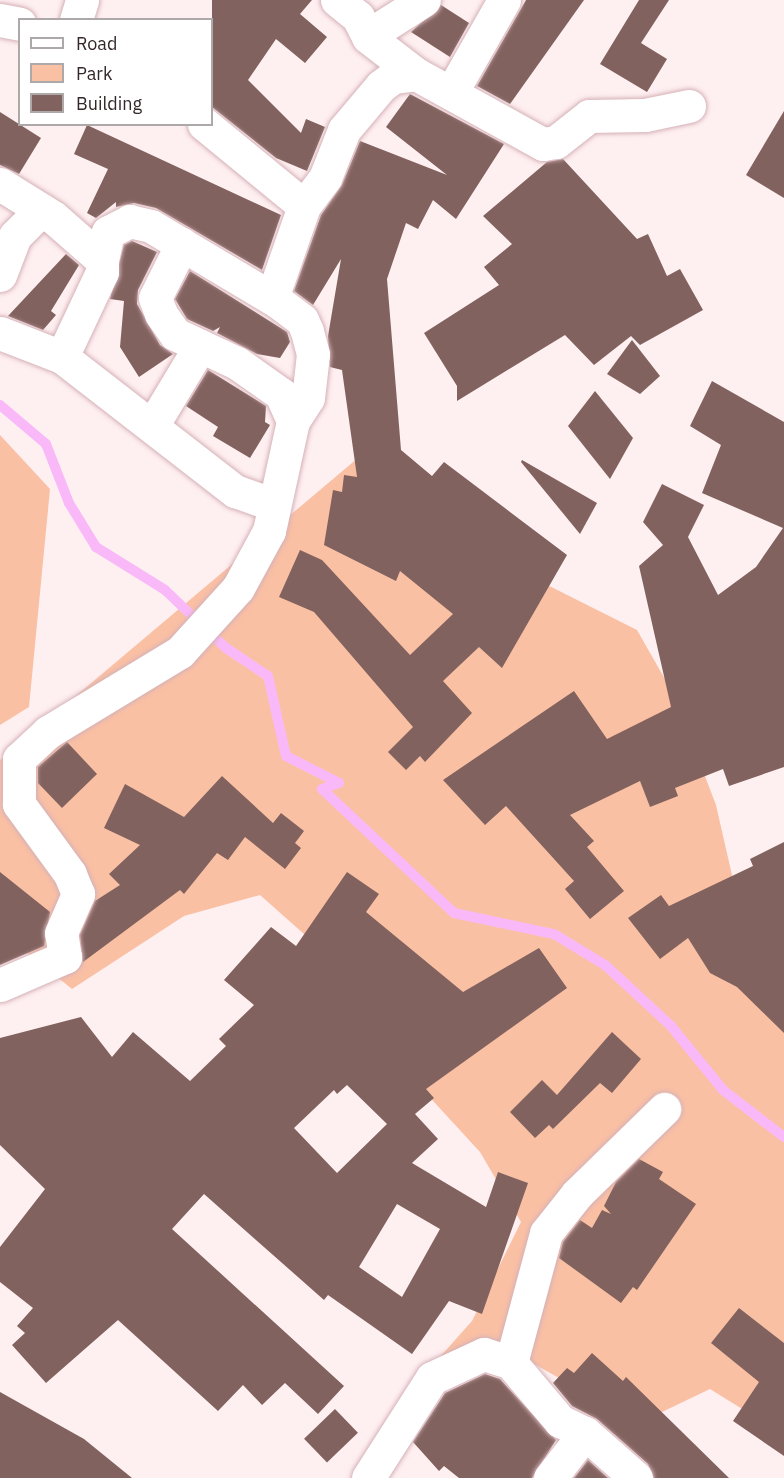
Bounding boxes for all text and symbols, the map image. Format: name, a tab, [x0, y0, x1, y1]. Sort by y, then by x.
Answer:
legend	[18, 18, 213, 126]
text: Road	[76, 32, 117, 55]
text: Park	[76, 62, 112, 85]
text: Building	[76, 92, 142, 115]

